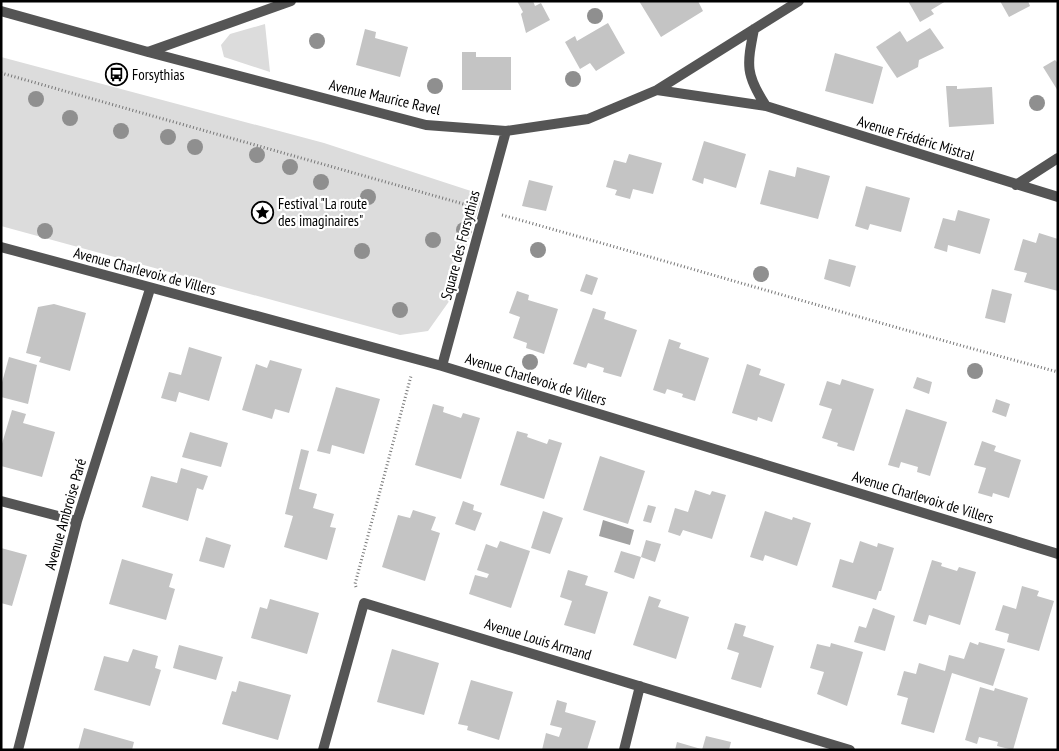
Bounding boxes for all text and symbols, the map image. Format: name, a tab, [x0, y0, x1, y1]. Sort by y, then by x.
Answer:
bus stop icon: Forsythias	[104, 62, 128, 86]
place label: Forsythias	[132, 65, 185, 84]
street label: Avenue Maurice Ravel	[327, 75, 443, 119]
street label: Avenue Frédéric Mistral	[855, 111, 977, 165]
street label: Square des Forsythias	[436, 188, 484, 302]
place label: Festival "La route des imaginaires"	[278, 194, 367, 230]
place icon: Festival "La route des imaginaires"	[250, 200, 274, 224]
street label: Avenue Charlevoix de Villers	[72, 243, 218, 299]
street label: Avenue Charlevoix de Villers	[463, 348, 609, 410]
street label: Avenue Ambroise Paré	[40, 456, 90, 572]
street label: Avenue Charlevoix de Villers	[850, 466, 996, 528]
street label: Avenue Louis Armand	[482, 614, 594, 664]

